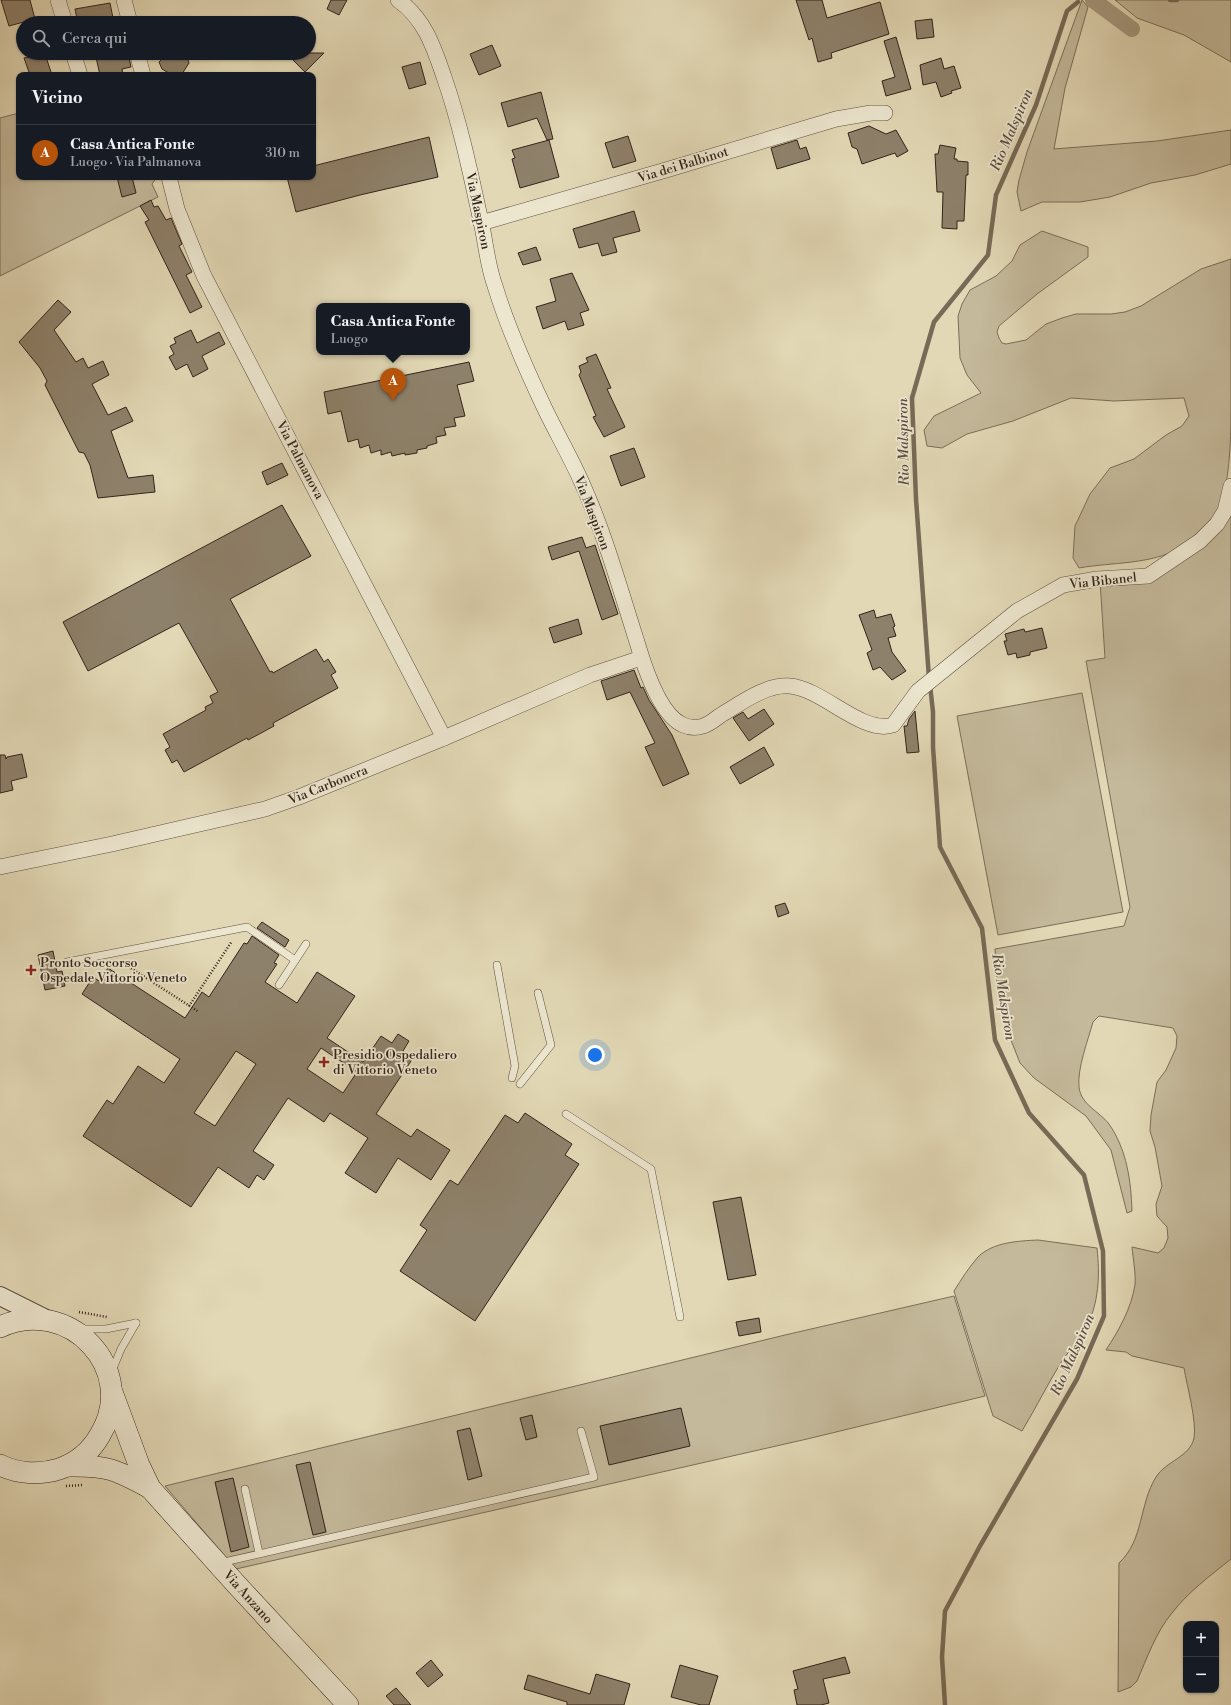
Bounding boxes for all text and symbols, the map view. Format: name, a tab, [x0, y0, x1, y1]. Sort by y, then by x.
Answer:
search box	[16, 16, 316, 60]
icon: search	[30, 27, 52, 49]
text: Cerca qui	[62, 29, 127, 48]
water label: Rio Malspiron	[986, 86, 1037, 175]
text: Vicino	[32, 87, 83, 109]
text: Casa Antica Fonte	[70, 135, 195, 154]
street label: Via dei Balbinot	[635, 144, 731, 187]
text: A	[40, 145, 50, 161]
text: 310 m	[265, 145, 300, 161]
text: Luogo · Via Palmanova	[70, 154, 201, 170]
street label: Via Maspiron	[462, 170, 494, 251]
popup	[316, 303, 470, 355]
text: Casa Antica Fonte	[331, 312, 455, 331]
text: Luogo	[331, 331, 368, 347]
pin: A	[380, 368, 406, 401]
water label: Rio Malspiron	[894, 398, 914, 487]
street label: Via Palmanova	[272, 417, 328, 502]
street label: Via Maspiron	[570, 473, 614, 553]
street label: Via Bibanel	[1068, 569, 1138, 593]
street label: Via Carbonera	[285, 762, 370, 809]
water label: Rio Malspiron	[987, 951, 1019, 1042]
place label: Pronto Soccorso Ospedale Vittorio Veneto	[40, 955, 187, 986]
marker: Pronto Soccorso Ospedale Vittorio Veneto	[25, 964, 37, 976]
your location	[585, 1045, 605, 1065]
place label: Presidio Ospedaliero di Vittorio Veneto	[333, 1047, 457, 1078]
marker: Presidio Ospedaliero di Vittorio Veneto	[318, 1056, 330, 1068]
water label: Rio Malspiron	[1047, 1311, 1099, 1400]
street label: Via Anzano	[219, 1566, 276, 1627]
map controls	[1183, 1621, 1219, 1693]
button: +	[1183, 1621, 1219, 1657]
button: −	[1183, 1657, 1219, 1693]

